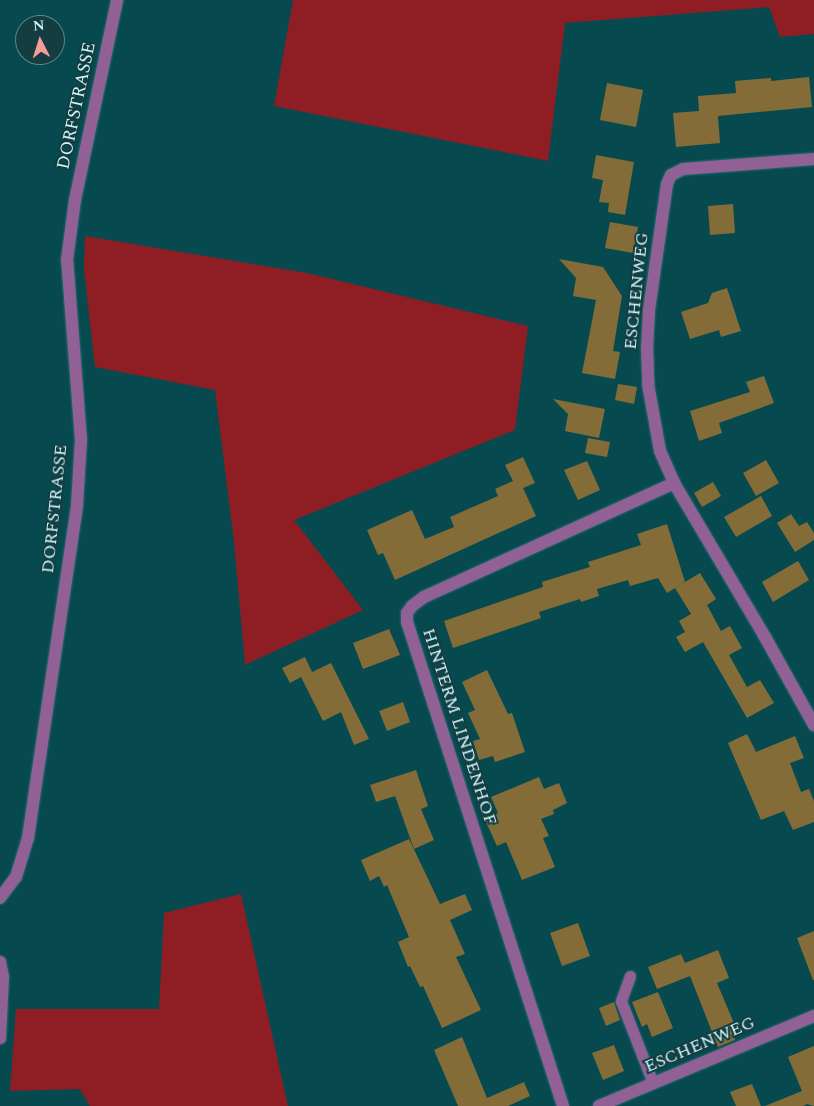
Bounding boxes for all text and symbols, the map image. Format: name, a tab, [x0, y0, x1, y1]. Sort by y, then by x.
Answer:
north arrow	[15, 15, 65, 65]
text: N	[32, 15, 45, 37]
street label: DORFSTRASSE	[53, 40, 101, 172]
street label: ESCHENWEG	[620, 231, 654, 351]
street label: DORFSTRASSE	[37, 443, 73, 575]
street label: HINTERM LINDENHOF	[417, 626, 501, 828]
street label: ESCHENWEG	[641, 1012, 759, 1078]

